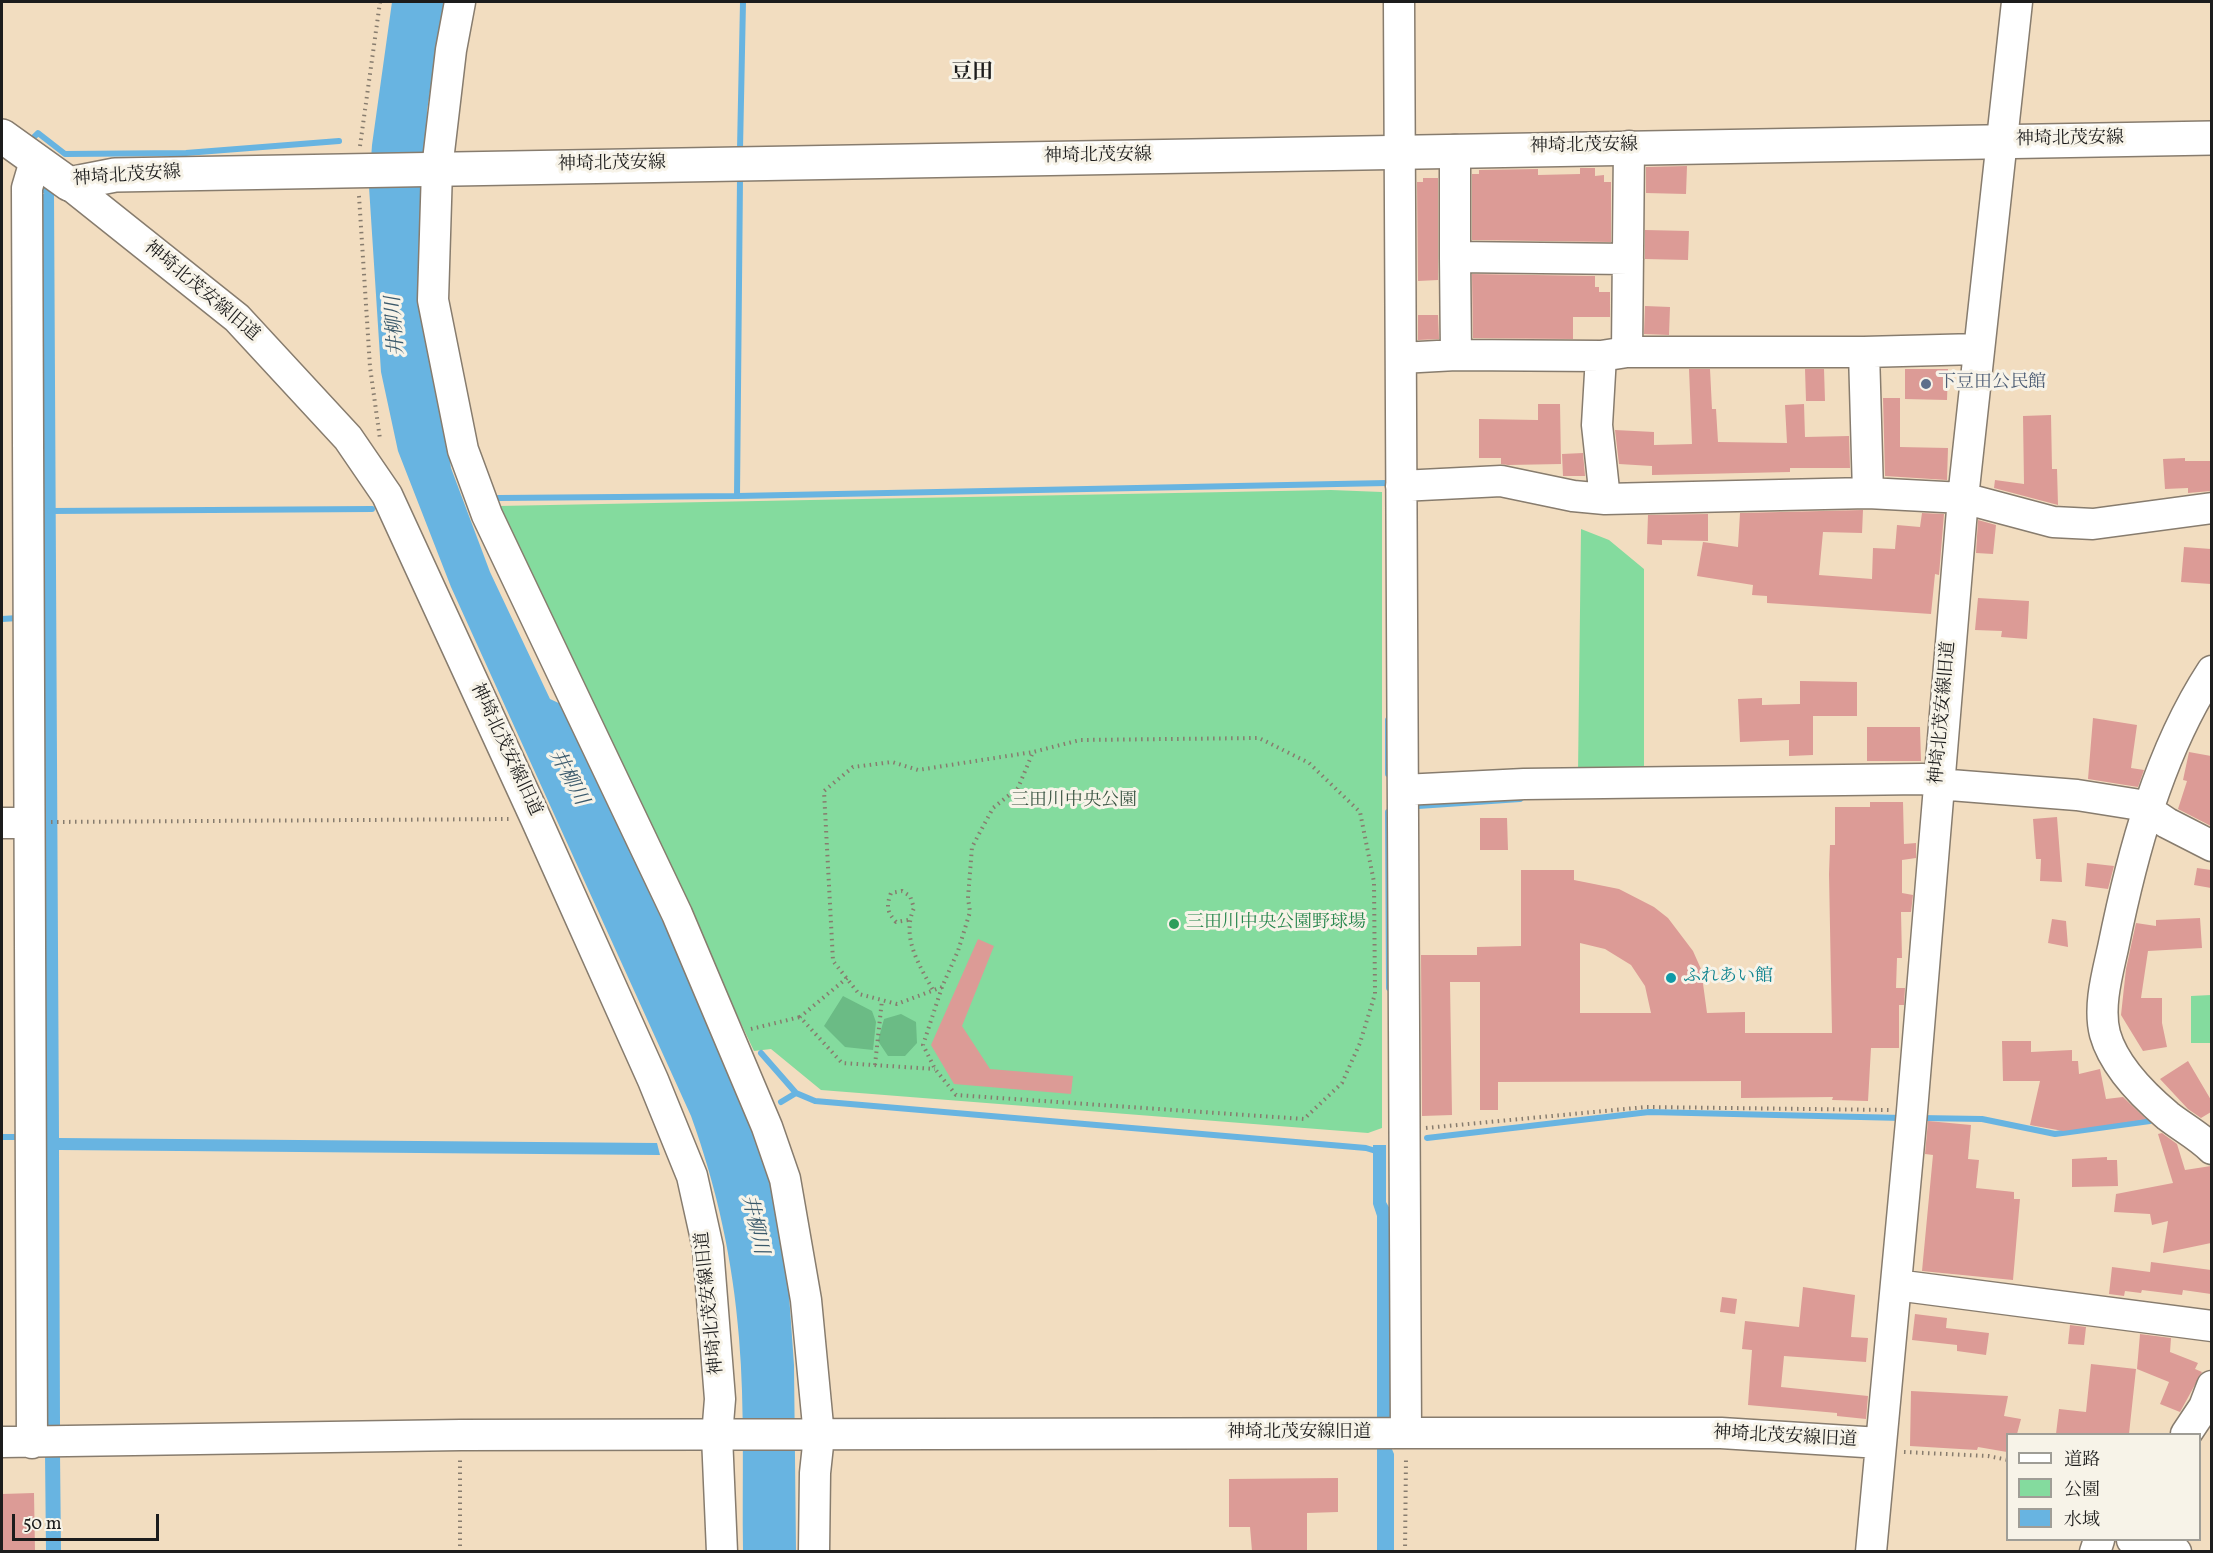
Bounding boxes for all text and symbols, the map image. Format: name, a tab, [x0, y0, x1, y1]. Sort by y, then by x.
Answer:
district label: 豆田	[951, 61, 993, 87]
street label: 神埼北茂安線	[2016, 128, 2124, 152]
street label: 神埼北茂安線	[1530, 135, 1638, 159]
street label: 神埼北茂安線	[1044, 145, 1152, 169]
street label: 神埼北茂安線	[558, 153, 666, 177]
street label: 神埼北茂安線	[72, 162, 182, 192]
street label: 神埼北茂安線旧道	[139, 237, 263, 347]
water label: 井柳川	[383, 295, 411, 357]
place label: 下豆田公民館	[1938, 373, 2046, 395]
marker: 下豆田公民館	[1919, 377, 1933, 391]
street label: 神埼北茂安線旧道	[1927, 640, 1961, 786]
street label: 神埼北茂安線旧道	[465, 680, 545, 820]
water label: 井柳川	[542, 746, 592, 810]
park label: 三田川中央公園	[1011, 791, 1137, 813]
place label: 三田川中央公園野球場	[1186, 913, 1366, 935]
marker: 三田川中央公園野球場	[1167, 917, 1181, 931]
place label: ふれあい館	[1683, 967, 1773, 989]
marker: ふれあい館	[1664, 971, 1678, 985]
water label: 井柳川	[735, 1193, 771, 1257]
street label: 神埼北茂安線旧道	[693, 1230, 729, 1376]
street label: 神埼北茂安線旧道	[1227, 1423, 1371, 1445]
street label: 神埼北茂安線旧道	[1713, 1423, 1857, 1453]
legend	[2006, 1433, 2201, 1541]
text: 道路	[2064, 1448, 2100, 1473]
text: 公園	[2064, 1478, 2100, 1503]
scale bar	[15, 1502, 162, 1540]
text: 水域	[2064, 1508, 2100, 1533]
text: 50 m	[23, 1512, 62, 1537]

